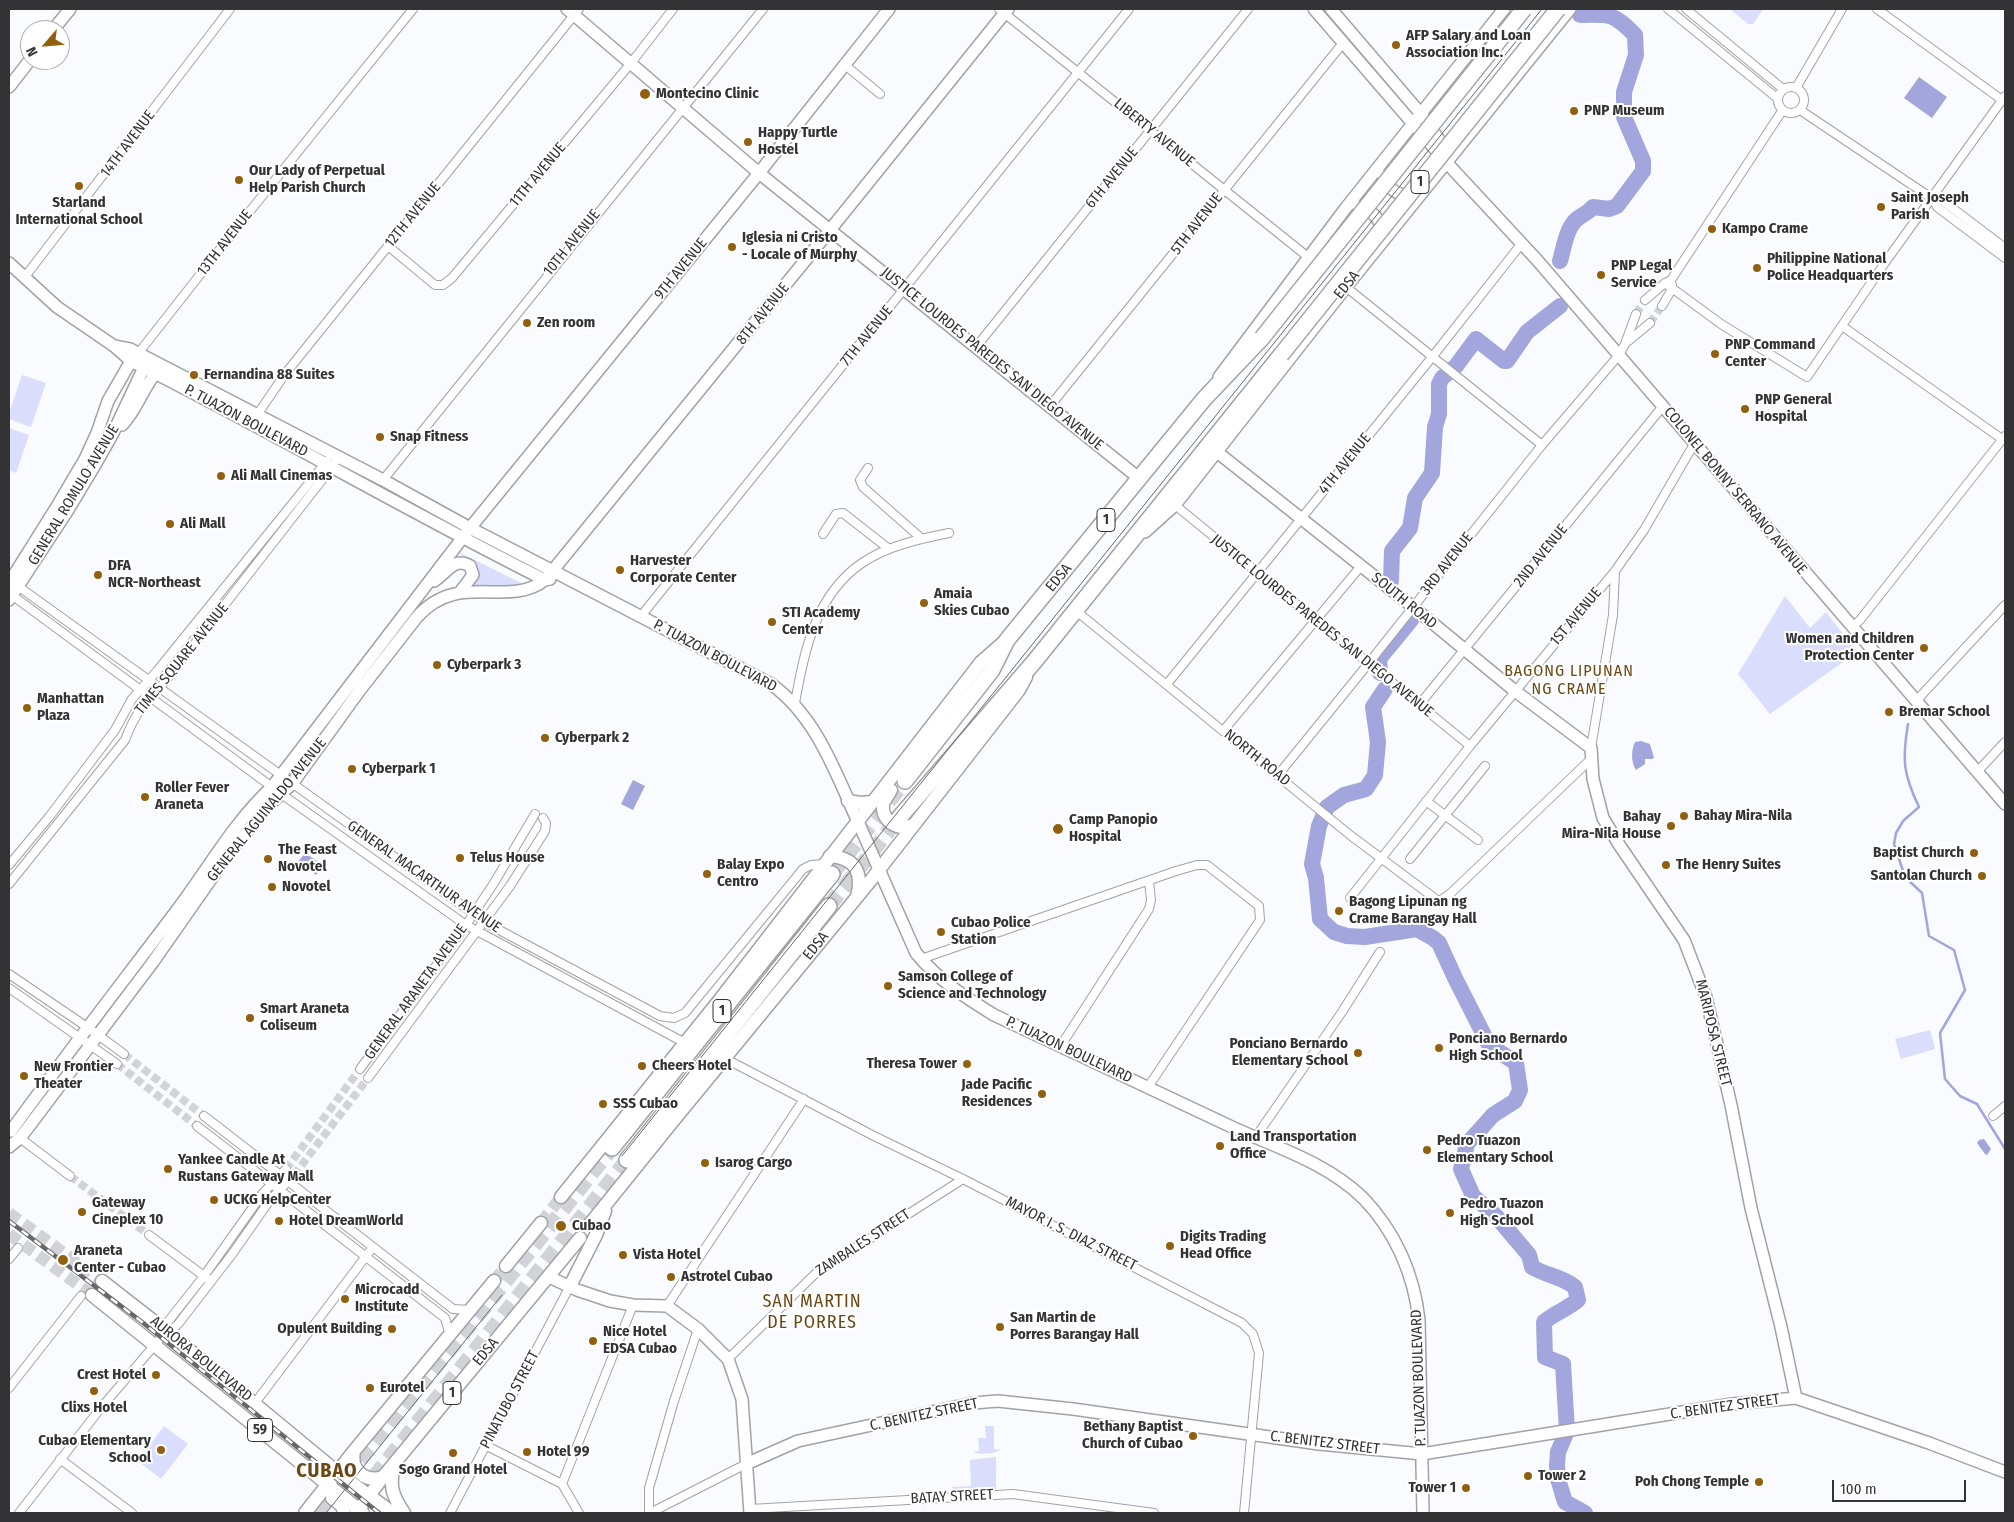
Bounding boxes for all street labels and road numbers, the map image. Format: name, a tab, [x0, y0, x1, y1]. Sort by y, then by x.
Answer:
street label: LIBERTY AVENUE	[1110, 95, 1198, 171]
street label: 14TH AVENUE	[97, 107, 159, 181]
street label: 11TH AVENUE	[506, 139, 570, 211]
street label: 6TH AVENUE	[1082, 144, 1142, 212]
road number: 1	[1411, 170, 1429, 193]
street label: 12TH AVENUE	[381, 179, 445, 251]
street label: 5TH AVENUE	[1167, 190, 1227, 258]
street label: 13TH AVENUE	[194, 206, 256, 280]
street label: 10TH AVENUE	[540, 206, 604, 280]
street label: 9TH AVENUE	[651, 235, 711, 303]
street label: JUSTICE LOURDES PAREDES SAN DIEGO AVENUE	[877, 264, 1107, 454]
street label: EDSA	[1330, 267, 1364, 303]
street label: 8TH AVENUE	[733, 280, 793, 348]
street label: 7TH AVENUE	[837, 302, 897, 370]
street label: P. TUAZON BOULEVARD	[181, 381, 311, 461]
street label: COLONEL BONNY SERRANO AVENUE	[1660, 403, 1810, 579]
street label: GENERAL ROMULO AVENUE	[25, 421, 123, 569]
street label: 4TH AVENUE	[1315, 430, 1375, 498]
road number: 1	[1097, 508, 1115, 532]
street label: 2ND AVENUE	[1510, 521, 1572, 591]
street label: 3RD AVENUE	[1417, 529, 1477, 599]
street label: JUSTICE LOURDES PAREDES SAN DIEGO AVENUE	[1207, 531, 1437, 721]
street label: EDSA	[1042, 560, 1076, 596]
street label: SOUTH ROAD	[1368, 569, 1440, 633]
street label: 1ST AVENUE	[1546, 584, 1606, 650]
street label: TIMES SQUARE AVENUE	[131, 599, 233, 719]
street label: P. TUAZON BOULEVARD	[650, 616, 780, 696]
street label: NORTH ROAD	[1220, 726, 1294, 790]
street label: GENERAL AGUINALDO AVENUE	[203, 735, 331, 885]
street label: GENERAL MACARTHUR AVENUE	[344, 817, 504, 937]
street label: GENERAL ARANETA AVENUE	[361, 921, 471, 1063]
street label: EDSA	[799, 928, 833, 964]
street label: MARIPOSA STREET	[1691, 977, 1735, 1089]
road number: 1	[713, 999, 731, 1022]
street label: P. TUAZON BOULEVARD	[1003, 1013, 1135, 1087]
street label: MAYOR I. S. DIAZ STREET	[1002, 1193, 1140, 1275]
street label: ZAMBALES STREET	[812, 1206, 914, 1280]
street label: P. TUAZON BOULEVARD	[1408, 1309, 1430, 1447]
street label: AURORA BOULEVARD	[146, 1312, 256, 1406]
street label: EDSA	[469, 1334, 503, 1370]
street label: PINATUBO STREET	[477, 1348, 543, 1452]
road number: 1	[443, 1382, 461, 1405]
street label: C. BENITEZ STREET	[1669, 1390, 1781, 1424]
street label: C. BENITEZ STREET	[868, 1395, 980, 1435]
road number: 59	[248, 1418, 272, 1442]
street label: C. BENITEZ STREET	[1269, 1427, 1381, 1459]
street label: BATAY STREET	[910, 1486, 994, 1508]

